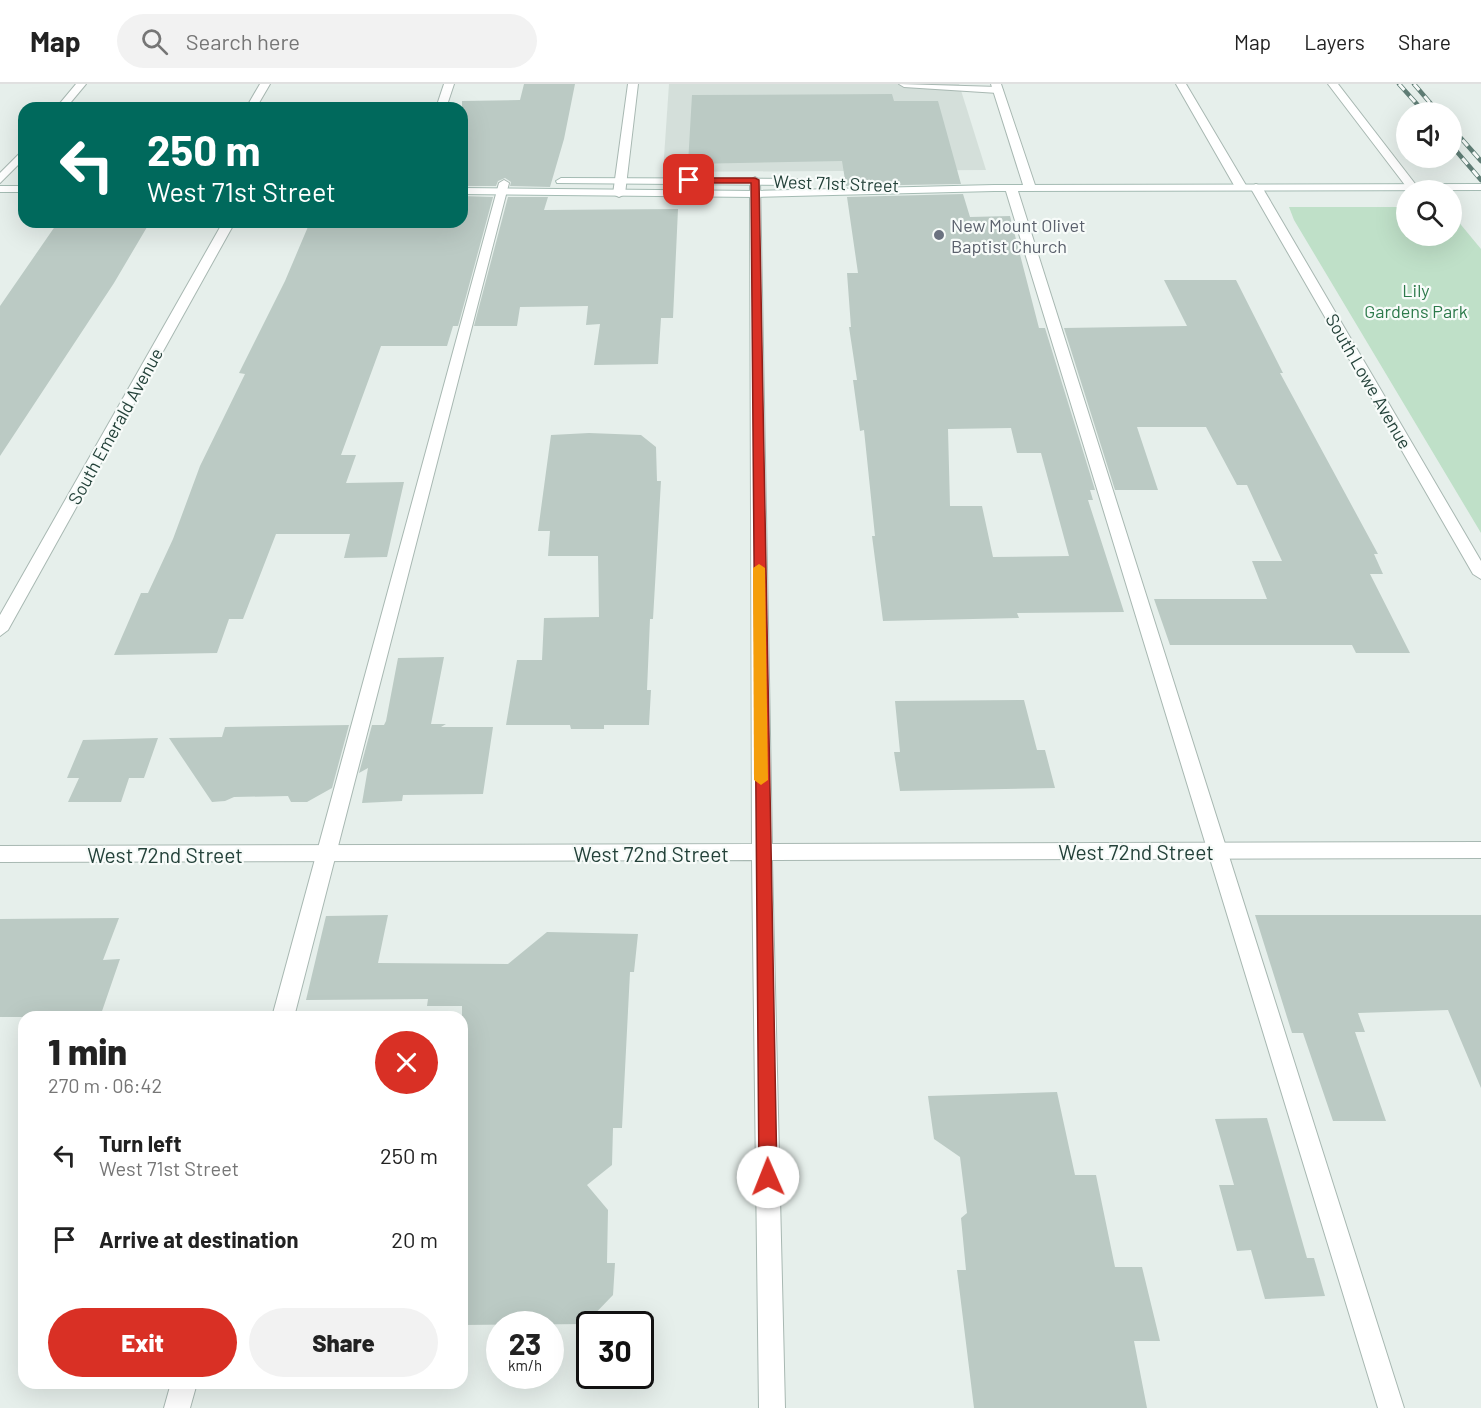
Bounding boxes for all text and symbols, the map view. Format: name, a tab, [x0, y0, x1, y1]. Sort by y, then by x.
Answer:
search box	[117, 14, 537, 68]
text: Map	[30, 24, 81, 58]
icon: search	[138, 25, 171, 58]
text: Search here	[186, 28, 300, 54]
text: Map	[1234, 29, 1271, 54]
text: Layers	[1304, 29, 1365, 54]
text: Share	[1398, 29, 1451, 54]
map controls	[1396, 102, 1462, 246]
button: sound	[1396, 102, 1462, 168]
text: 250 m	[147, 124, 261, 174]
icon: left	[48, 126, 126, 204]
pin	[663, 154, 714, 205]
icon: arrive	[672, 163, 705, 196]
street label: West 71st Street	[773, 170, 899, 196]
text: West 71st Street	[147, 175, 336, 207]
button: search	[1396, 180, 1462, 246]
place label: New Mount Olivet Baptist Church	[951, 214, 1085, 257]
marker: New Mount Olivet Baptist Church	[932, 228, 946, 242]
park label: Lily Gardens Park	[1364, 279, 1468, 322]
street label: South Lowe Avenue	[1321, 309, 1417, 453]
street label: South Emerald Avenue	[63, 344, 167, 508]
street label: West 72nd Street	[1058, 839, 1214, 864]
street label: West 72nd Street	[573, 841, 729, 866]
street label: West 72nd Street	[87, 842, 243, 867]
text: 1 min	[48, 1029, 127, 1072]
button: close	[375, 1031, 438, 1094]
text: 270 m · 06:42	[48, 1073, 162, 1097]
text: Turn left	[99, 1130, 182, 1156]
icon: left	[48, 1139, 81, 1172]
text: 250 m	[380, 1142, 438, 1168]
position arrow	[736, 1145, 800, 1209]
text: West 71st Street	[99, 1156, 239, 1180]
icon: arrive	[48, 1223, 81, 1256]
text: Arrive at destination	[99, 1226, 298, 1252]
text: 20 m	[391, 1226, 438, 1252]
button: Exit	[48, 1308, 237, 1377]
button: Share	[249, 1308, 438, 1377]
speed limit sign: 30	[576, 1311, 654, 1389]
text: 23	[509, 1325, 541, 1361]
text: km/h	[508, 1356, 542, 1374]

